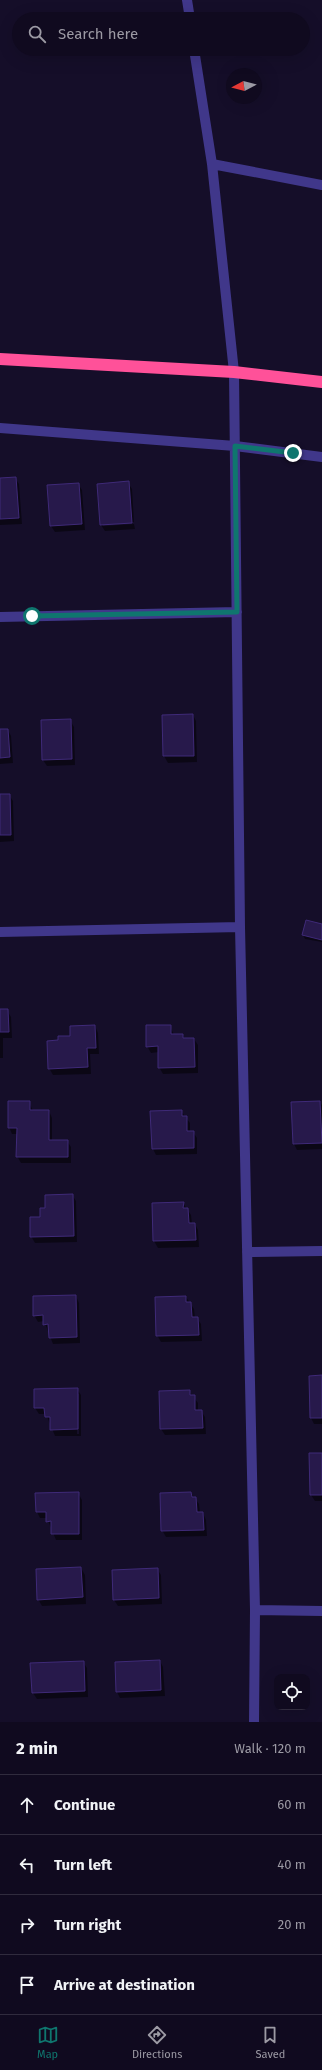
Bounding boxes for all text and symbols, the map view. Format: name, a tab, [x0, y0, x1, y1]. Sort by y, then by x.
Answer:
search box	[12, 12, 310, 56]
icon: search	[26, 23, 48, 45]
text: Search here	[58, 25, 138, 43]
north arrow	[226, 68, 262, 104]
route end	[284, 444, 302, 462]
route start	[23, 607, 41, 625]
map controls	[274, 1674, 310, 1710]
button: locate	[274, 1674, 310, 1710]
text: 2 min	[16, 1738, 58, 1759]
text: Walk · 120 m	[234, 1741, 306, 1756]
icon: ahead	[16, 1794, 38, 1816]
text: Continue	[54, 1796, 115, 1814]
text: 60 m	[277, 1797, 306, 1812]
icon: left	[16, 1854, 38, 1876]
text: Turn left	[54, 1856, 112, 1874]
text: 40 m	[277, 1857, 306, 1872]
icon: right	[16, 1914, 38, 1936]
text: Turn right	[54, 1916, 121, 1934]
text: 20 m	[278, 1917, 306, 1932]
icon: arrive	[16, 1974, 38, 1996]
text: Arrive at destination	[54, 1976, 195, 1994]
tab: Map	[37, 2024, 59, 2061]
tab: Directions	[132, 2024, 182, 2061]
tab: Saved	[256, 2024, 285, 2061]

